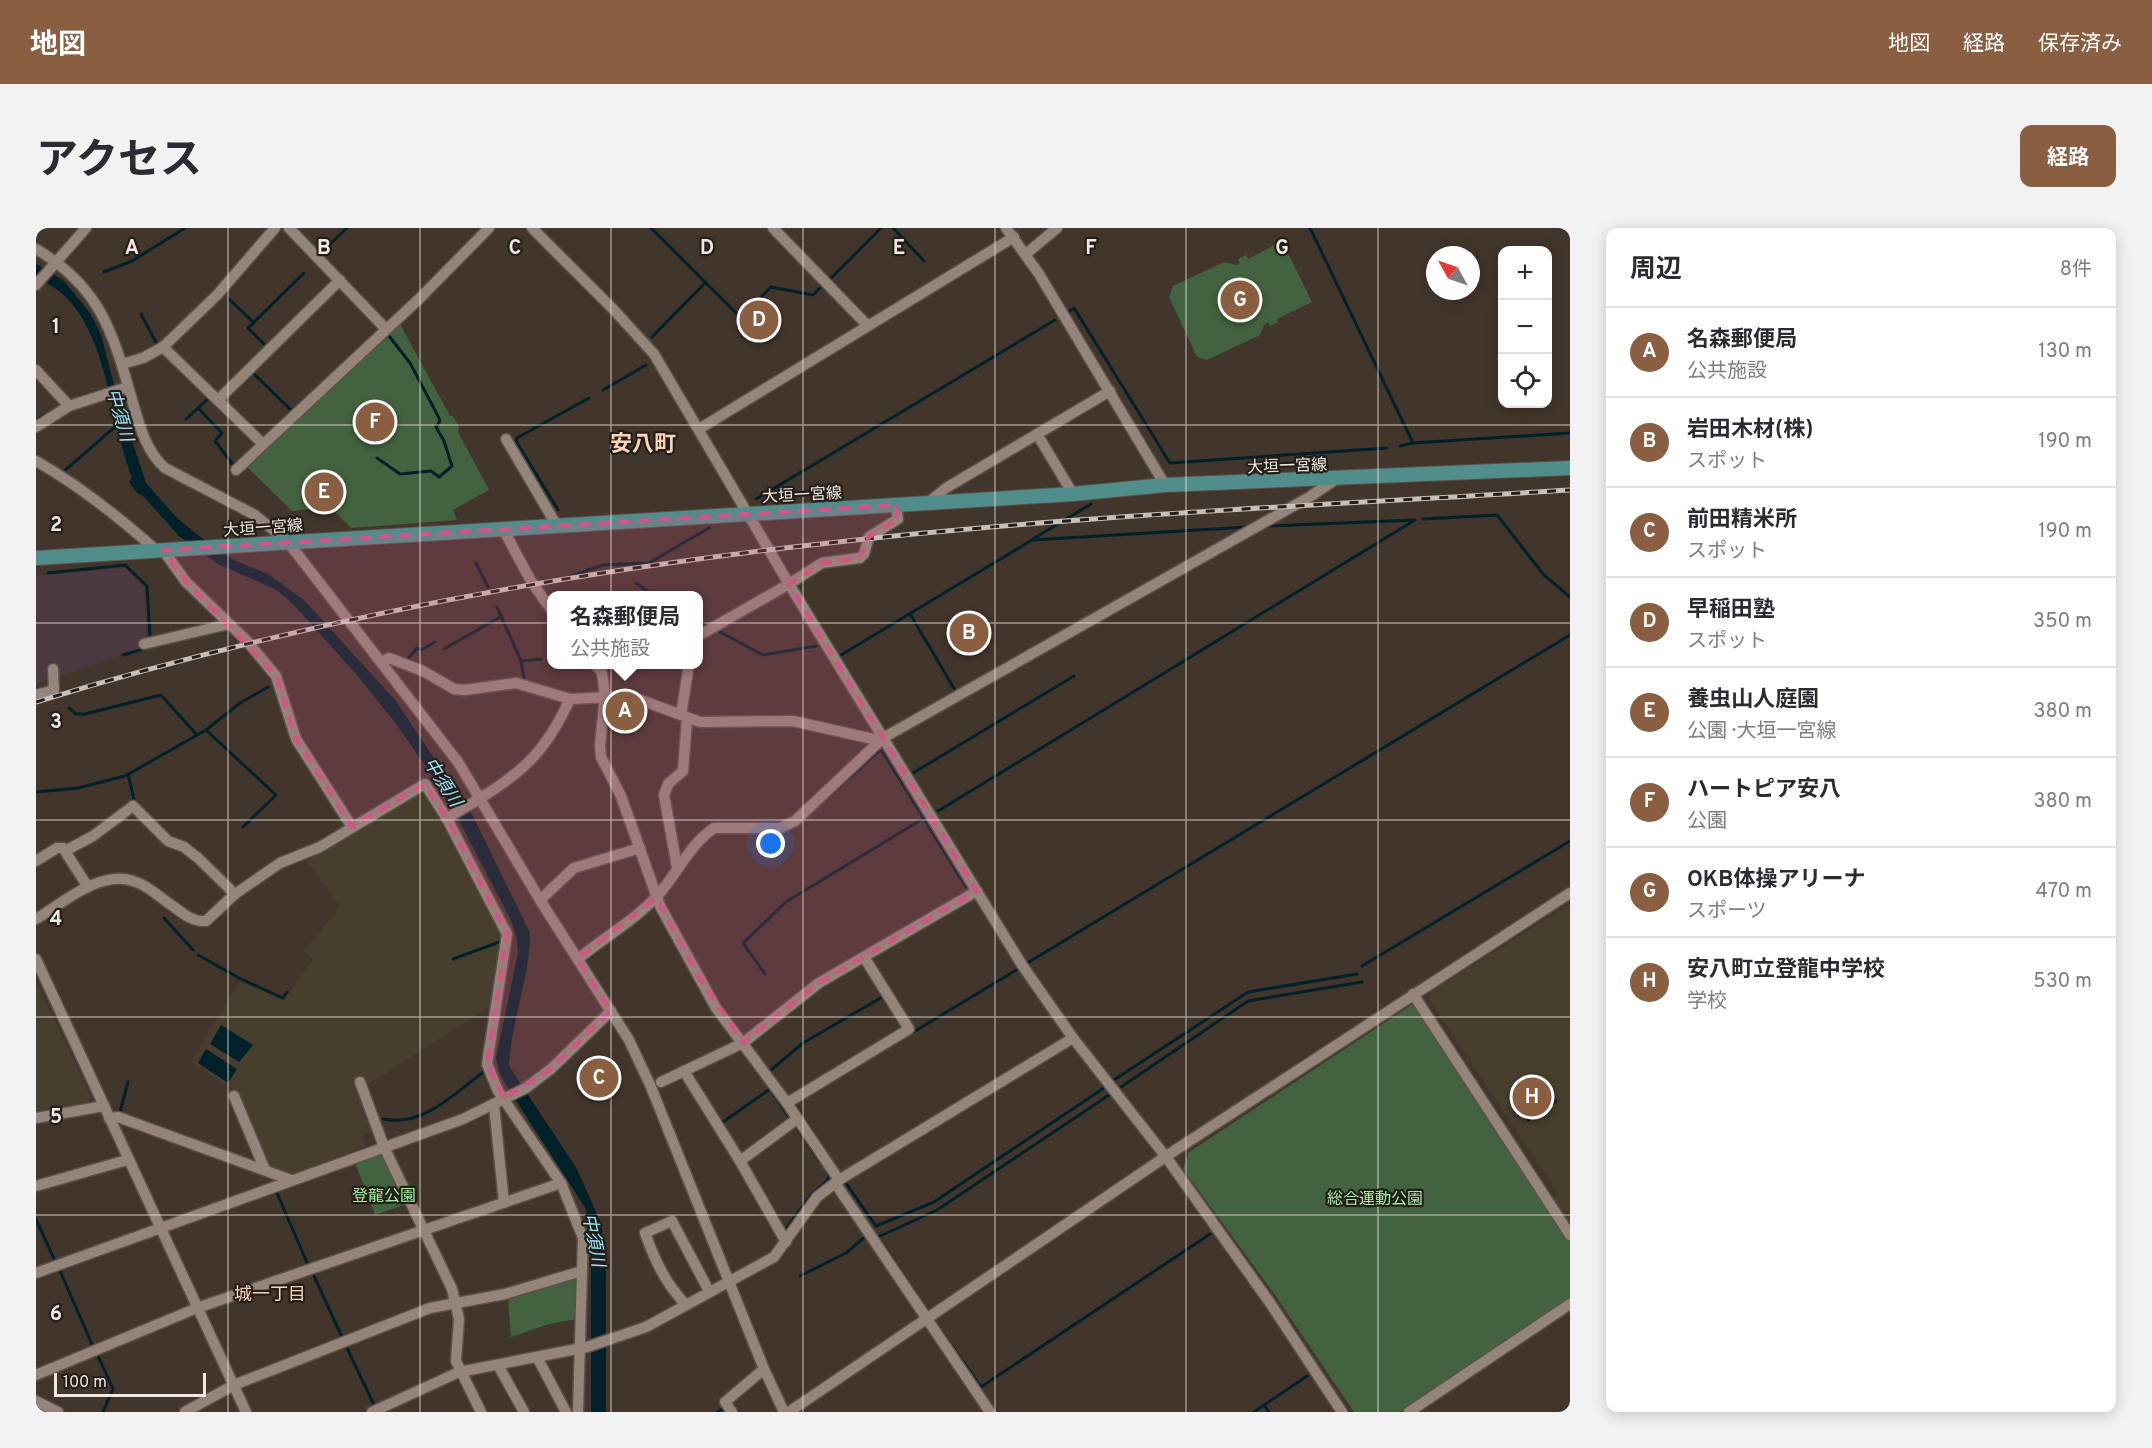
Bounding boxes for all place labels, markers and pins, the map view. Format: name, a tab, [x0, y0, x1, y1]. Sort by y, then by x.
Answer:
pin: G	[1220, 278, 1260, 322]
pin: D	[740, 298, 778, 343]
pin: F	[356, 400, 394, 444]
pin: E	[304, 470, 344, 514]
pin: B	[950, 610, 988, 656]
pin: A	[606, 688, 644, 734]
pin: C	[580, 1056, 618, 1100]
pin: H	[1512, 1074, 1552, 1120]

